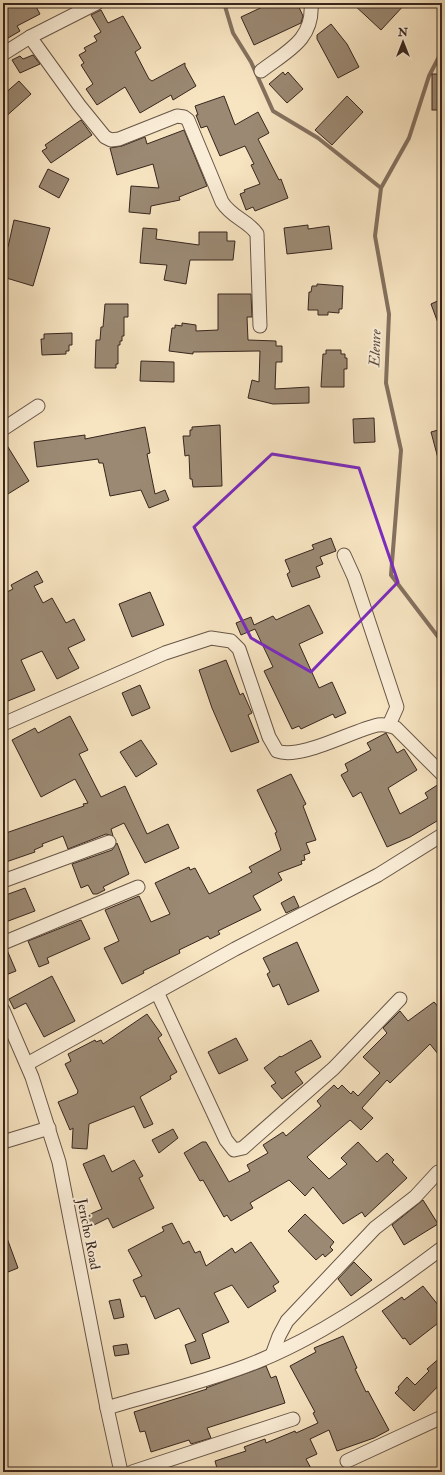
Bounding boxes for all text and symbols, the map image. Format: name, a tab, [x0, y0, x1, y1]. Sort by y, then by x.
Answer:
north arrow	[383, 22, 423, 62]
text: N	[397, 26, 409, 39]
water label: Elenre	[365, 328, 386, 368]
street label: Jericho Road	[73, 1196, 104, 1271]

